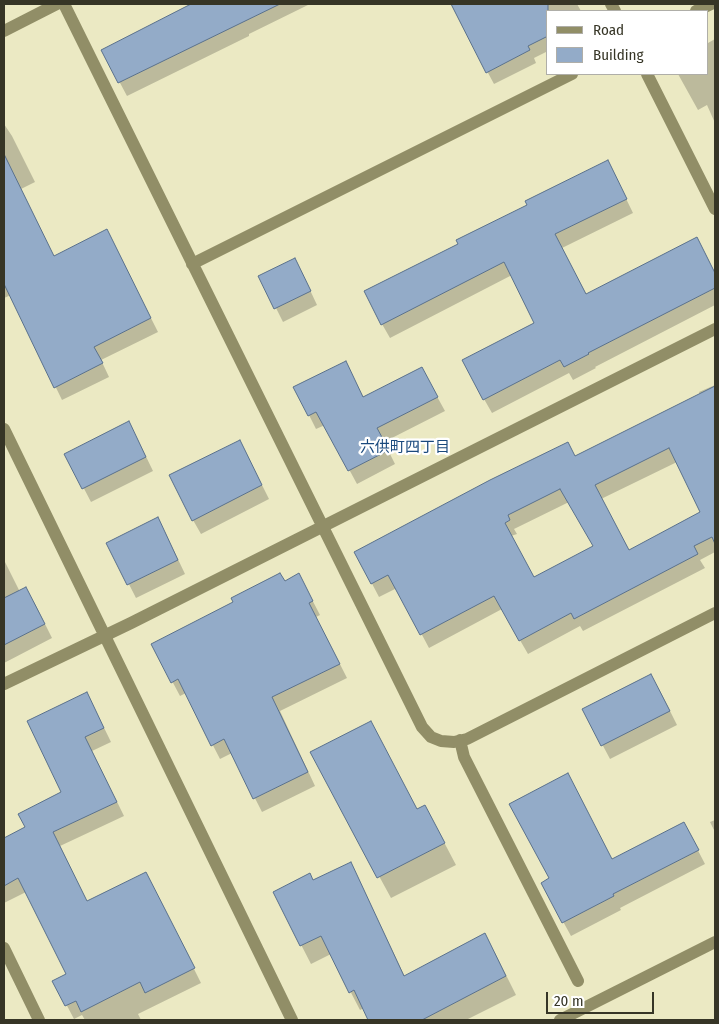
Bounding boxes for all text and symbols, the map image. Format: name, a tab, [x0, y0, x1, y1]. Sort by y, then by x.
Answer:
legend	[546, 10, 709, 75]
text: Road	[593, 21, 624, 39]
text: Building	[593, 46, 644, 64]
district label: 六供町四丁目	[360, 439, 450, 457]
scale bar	[549, 982, 656, 1014]
text: 20 m	[554, 992, 584, 1010]

